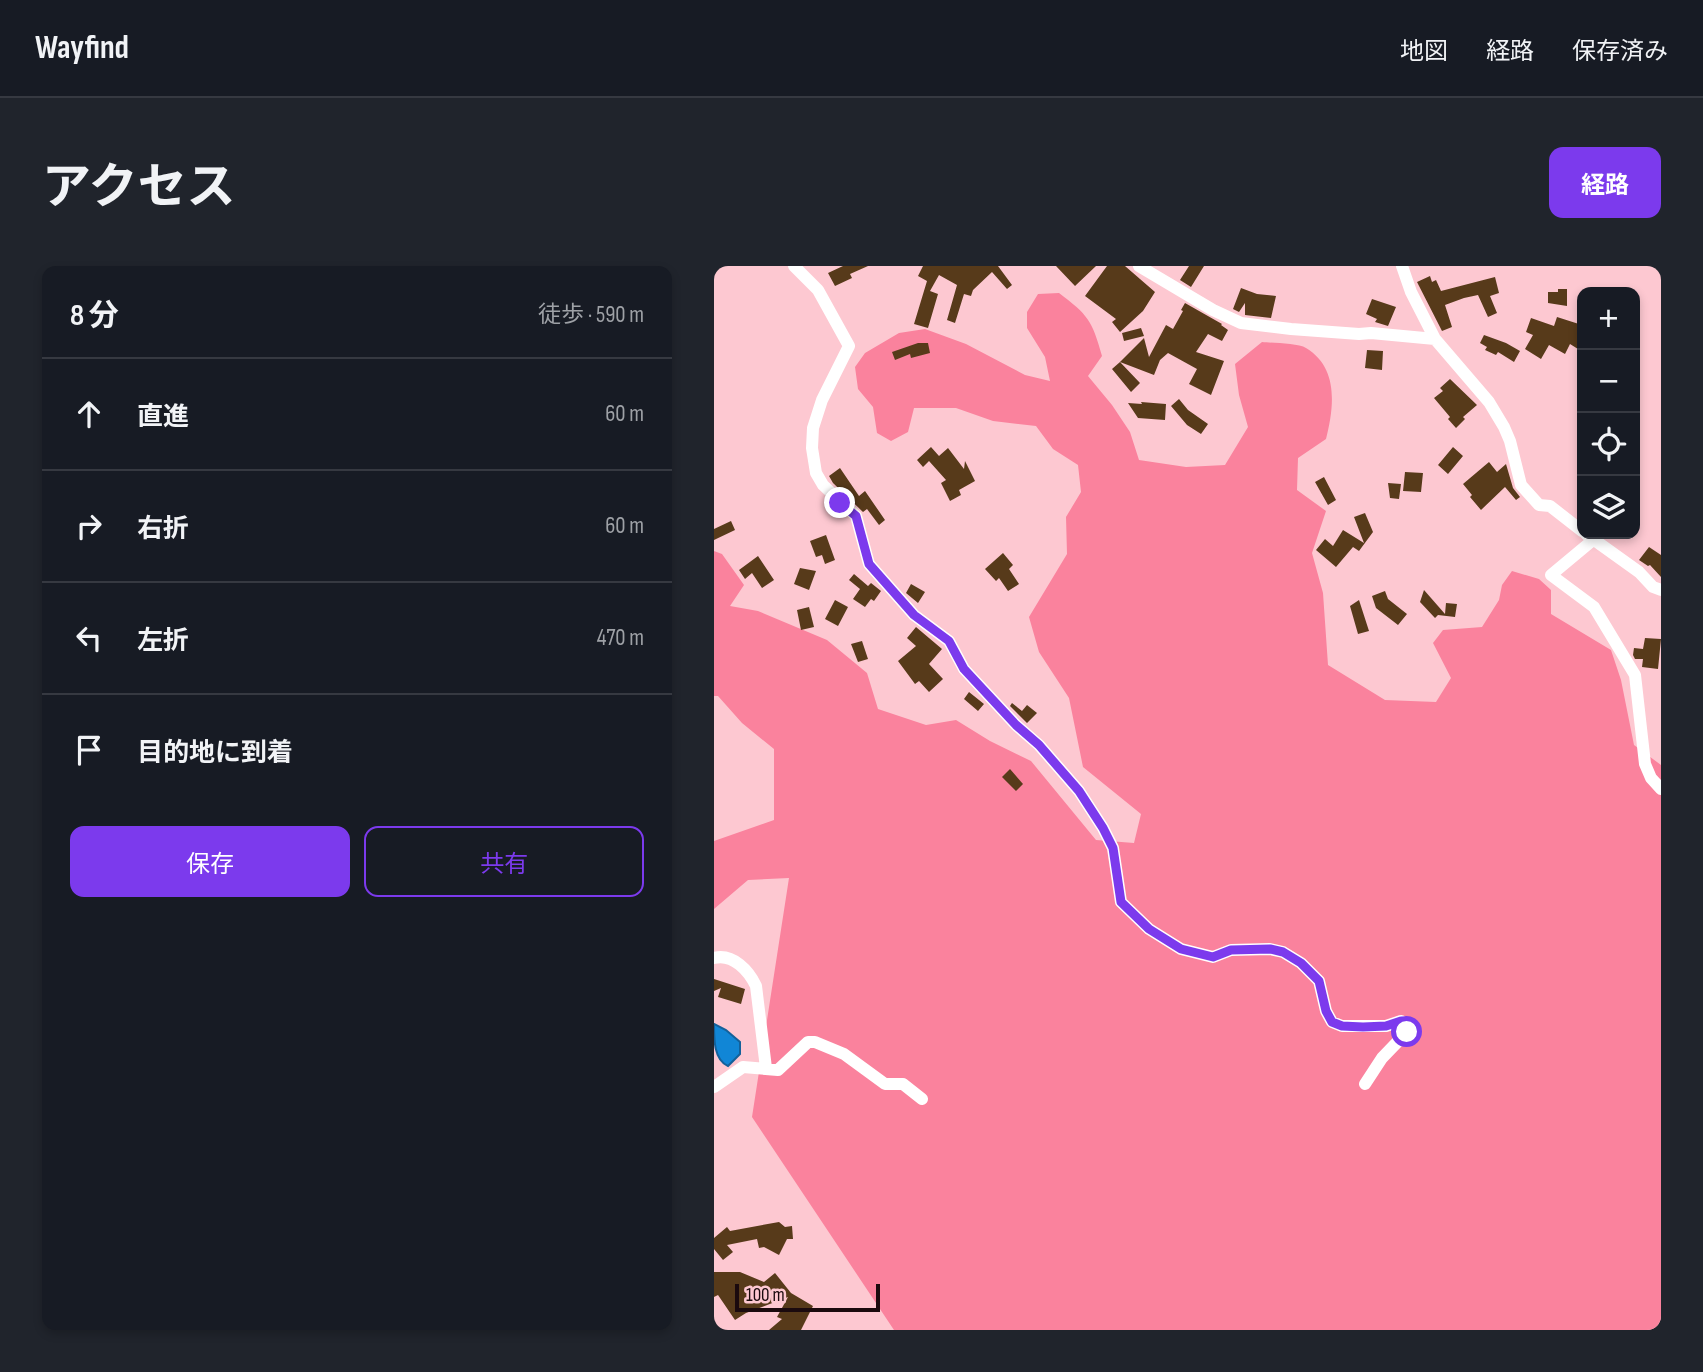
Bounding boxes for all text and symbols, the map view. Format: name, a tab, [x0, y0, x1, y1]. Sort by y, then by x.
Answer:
text: Wayfind	[35, 28, 129, 68]
text: 地図	[1400, 37, 1448, 66]
text: 経路	[1486, 37, 1534, 66]
text: 保存済み	[1572, 37, 1668, 66]
button: 経路	[1549, 147, 1661, 218]
text: アクセス	[42, 159, 236, 218]
map controls	[1577, 287, 1640, 539]
button: +	[1577, 287, 1640, 350]
text: 8 分	[70, 298, 119, 334]
text: 徒歩 · 590 m	[538, 301, 644, 329]
button: −	[1577, 350, 1640, 413]
icon: ahead	[70, 395, 108, 433]
text: 60 m	[605, 400, 644, 428]
text: 直進	[137, 402, 189, 433]
button: locate	[1577, 413, 1640, 476]
button: layers	[1577, 476, 1640, 539]
route end	[824, 487, 855, 518]
icon: right	[70, 507, 108, 545]
text: 60 m	[605, 512, 644, 540]
text: 右折	[137, 514, 189, 545]
icon: left	[70, 619, 108, 657]
text: 470 m	[597, 624, 644, 652]
text: 左折	[137, 626, 189, 657]
icon: arrive	[70, 731, 108, 769]
text: 目的地に到着	[137, 738, 293, 769]
button: 保存	[70, 826, 350, 897]
button: 共有	[364, 826, 644, 897]
route start	[1391, 1016, 1422, 1047]
scale bar	[735, 1281, 880, 1313]
text: 100 m	[746, 1284, 785, 1307]

